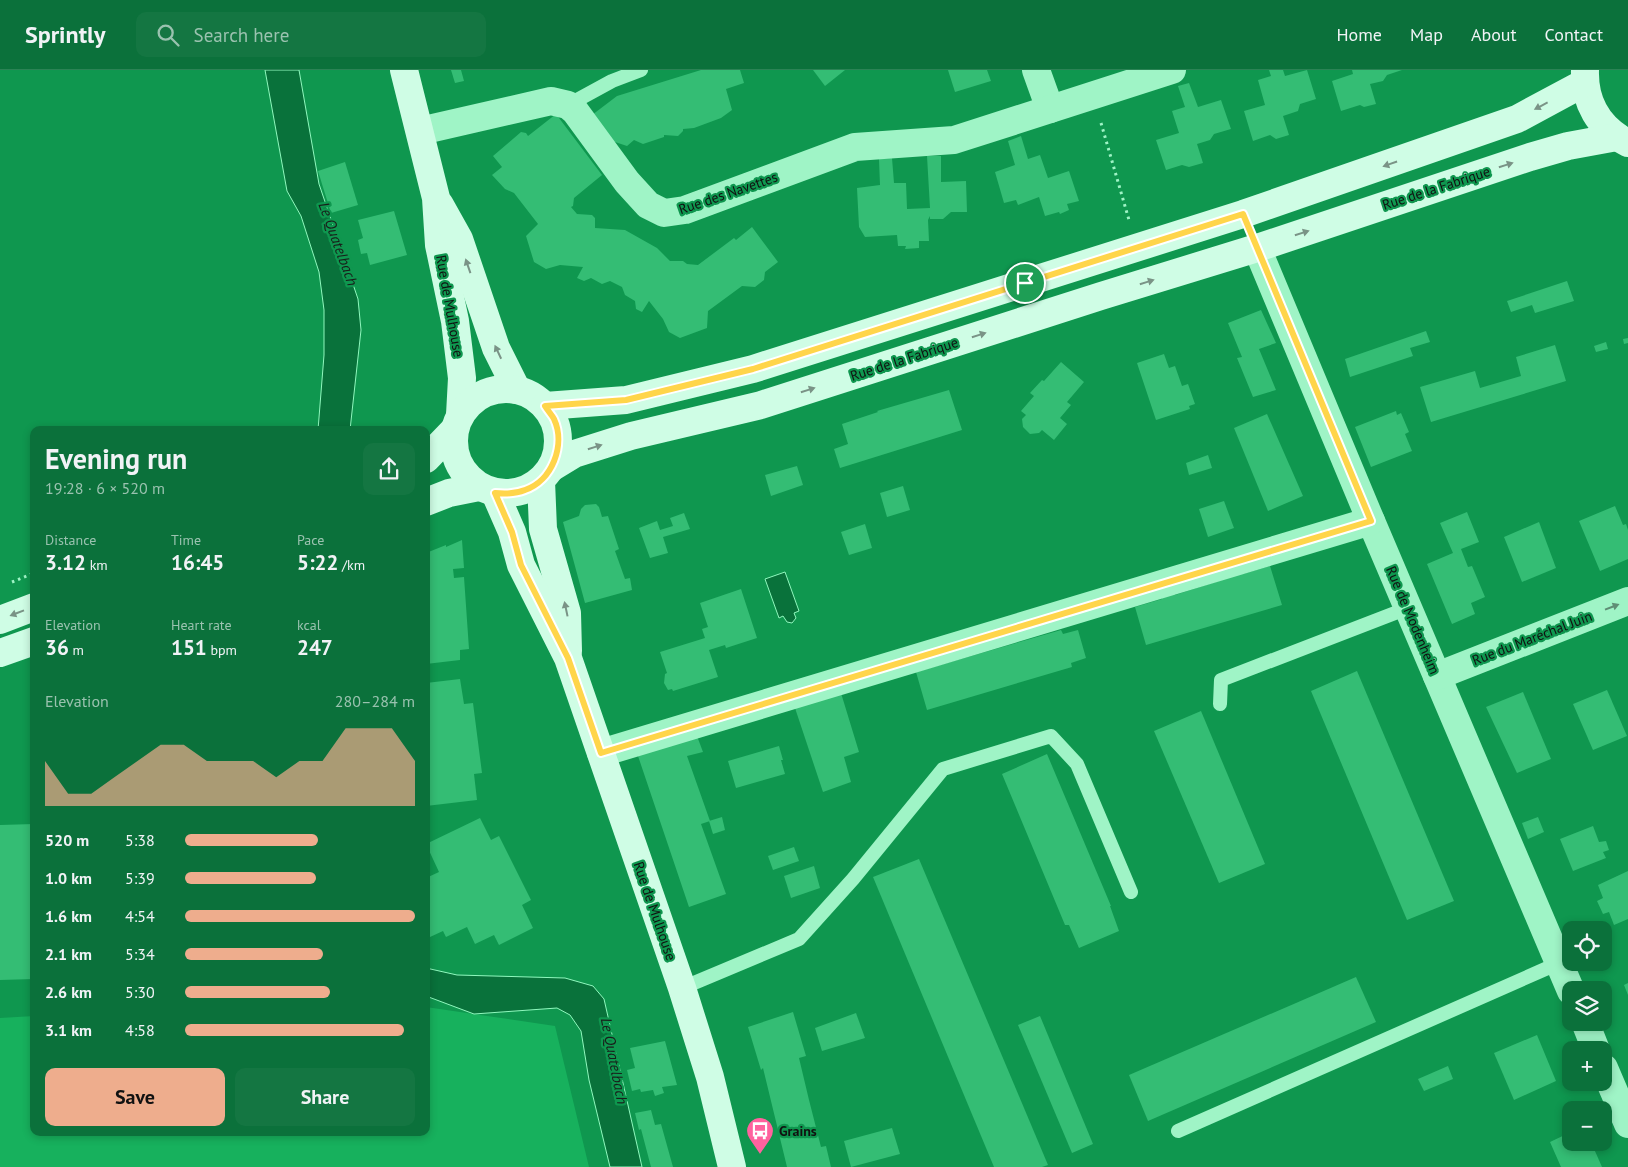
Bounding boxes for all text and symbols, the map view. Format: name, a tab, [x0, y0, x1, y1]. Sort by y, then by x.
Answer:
search box	[136, 12, 486, 57]
text: Sprintly	[25, 19, 106, 50]
icon: search	[154, 21, 182, 49]
text: Search here	[194, 23, 289, 47]
text: Home	[1336, 23, 1382, 46]
text: Map	[1410, 23, 1443, 46]
text: About	[1471, 23, 1517, 46]
text: Contact	[1545, 23, 1603, 46]
one-way arrow	[1534, 102, 1549, 110]
one-way arrow	[1382, 160, 1397, 168]
one-way arrow	[1499, 161, 1514, 168]
street label: Rue de la Fabrique	[1380, 162, 1492, 214]
street label: Rue des Navettes	[676, 168, 780, 218]
water label: Le Quatelbach	[315, 199, 362, 288]
one-way arrow	[1295, 229, 1310, 236]
street label: Rue de Mulhouse	[432, 254, 468, 358]
one-way arrow	[464, 258, 472, 273]
pin	[1004, 262, 1046, 304]
icon: arrive	[1011, 269, 1039, 297]
one-way arrow	[1140, 277, 1155, 285]
one-way arrow	[972, 331, 987, 338]
street label: Rue de la Fabrique	[848, 333, 960, 385]
one-way arrow	[494, 345, 502, 359]
one-way arrow	[801, 386, 816, 394]
text: Evening run	[45, 440, 187, 477]
button: share	[363, 443, 415, 495]
one-way arrow	[588, 443, 603, 451]
text: 19:28 · 6 × 520 m	[45, 478, 165, 498]
text: Distance	[45, 531, 96, 549]
text: Time	[171, 531, 201, 549]
text: Pace	[297, 531, 324, 549]
text: 3.12	[45, 549, 86, 576]
text: 16:45	[171, 549, 224, 576]
text: 5:22	[297, 549, 338, 576]
text: km	[86, 556, 108, 574]
text: /km	[338, 556, 365, 574]
street label: Rue de Modenheim	[1382, 563, 1444, 677]
one-way arrow	[562, 602, 570, 617]
one-way arrow	[1605, 603, 1620, 610]
street label: Rue du Maréchal Juin	[1470, 607, 1594, 669]
one-way arrow	[9, 609, 24, 617]
text: Elevation	[45, 616, 101, 634]
text: Heart rate	[171, 616, 232, 634]
text: kcal	[297, 616, 321, 634]
text: 36	[45, 634, 69, 661]
text: 151	[171, 634, 207, 661]
text: 247	[297, 634, 333, 661]
text: m	[69, 641, 84, 659]
text: bpm	[207, 641, 237, 659]
text: Elevation	[45, 691, 109, 711]
text: 280–284 m	[335, 691, 415, 711]
text: 520 m	[45, 830, 89, 850]
text: 5:38	[125, 830, 155, 850]
street label: Rue de Mulhouse	[630, 859, 680, 963]
text: 1.0 km	[45, 868, 92, 888]
text: 5:39	[125, 868, 155, 888]
text: 1.6 km	[45, 906, 92, 926]
text: 4:54	[125, 906, 155, 926]
map controls	[1562, 921, 1612, 1151]
button: locate	[1562, 921, 1612, 971]
text: 2.1 km	[45, 944, 92, 964]
text: 5:34	[125, 944, 155, 964]
button: layers	[1562, 981, 1612, 1031]
text: 2.6 km	[45, 982, 92, 1002]
text: 5:30	[125, 982, 155, 1002]
water label: Le Quatelbach	[597, 1016, 632, 1106]
text: 3.1 km	[45, 1020, 92, 1040]
text: 4:58	[125, 1020, 155, 1040]
button: +	[1562, 1041, 1612, 1091]
button: Save	[45, 1068, 225, 1126]
button: Share	[235, 1068, 415, 1126]
button: −	[1562, 1101, 1612, 1151]
bus stop icon: Grains	[745, 1116, 775, 1155]
place label: Grains	[779, 1122, 817, 1140]

